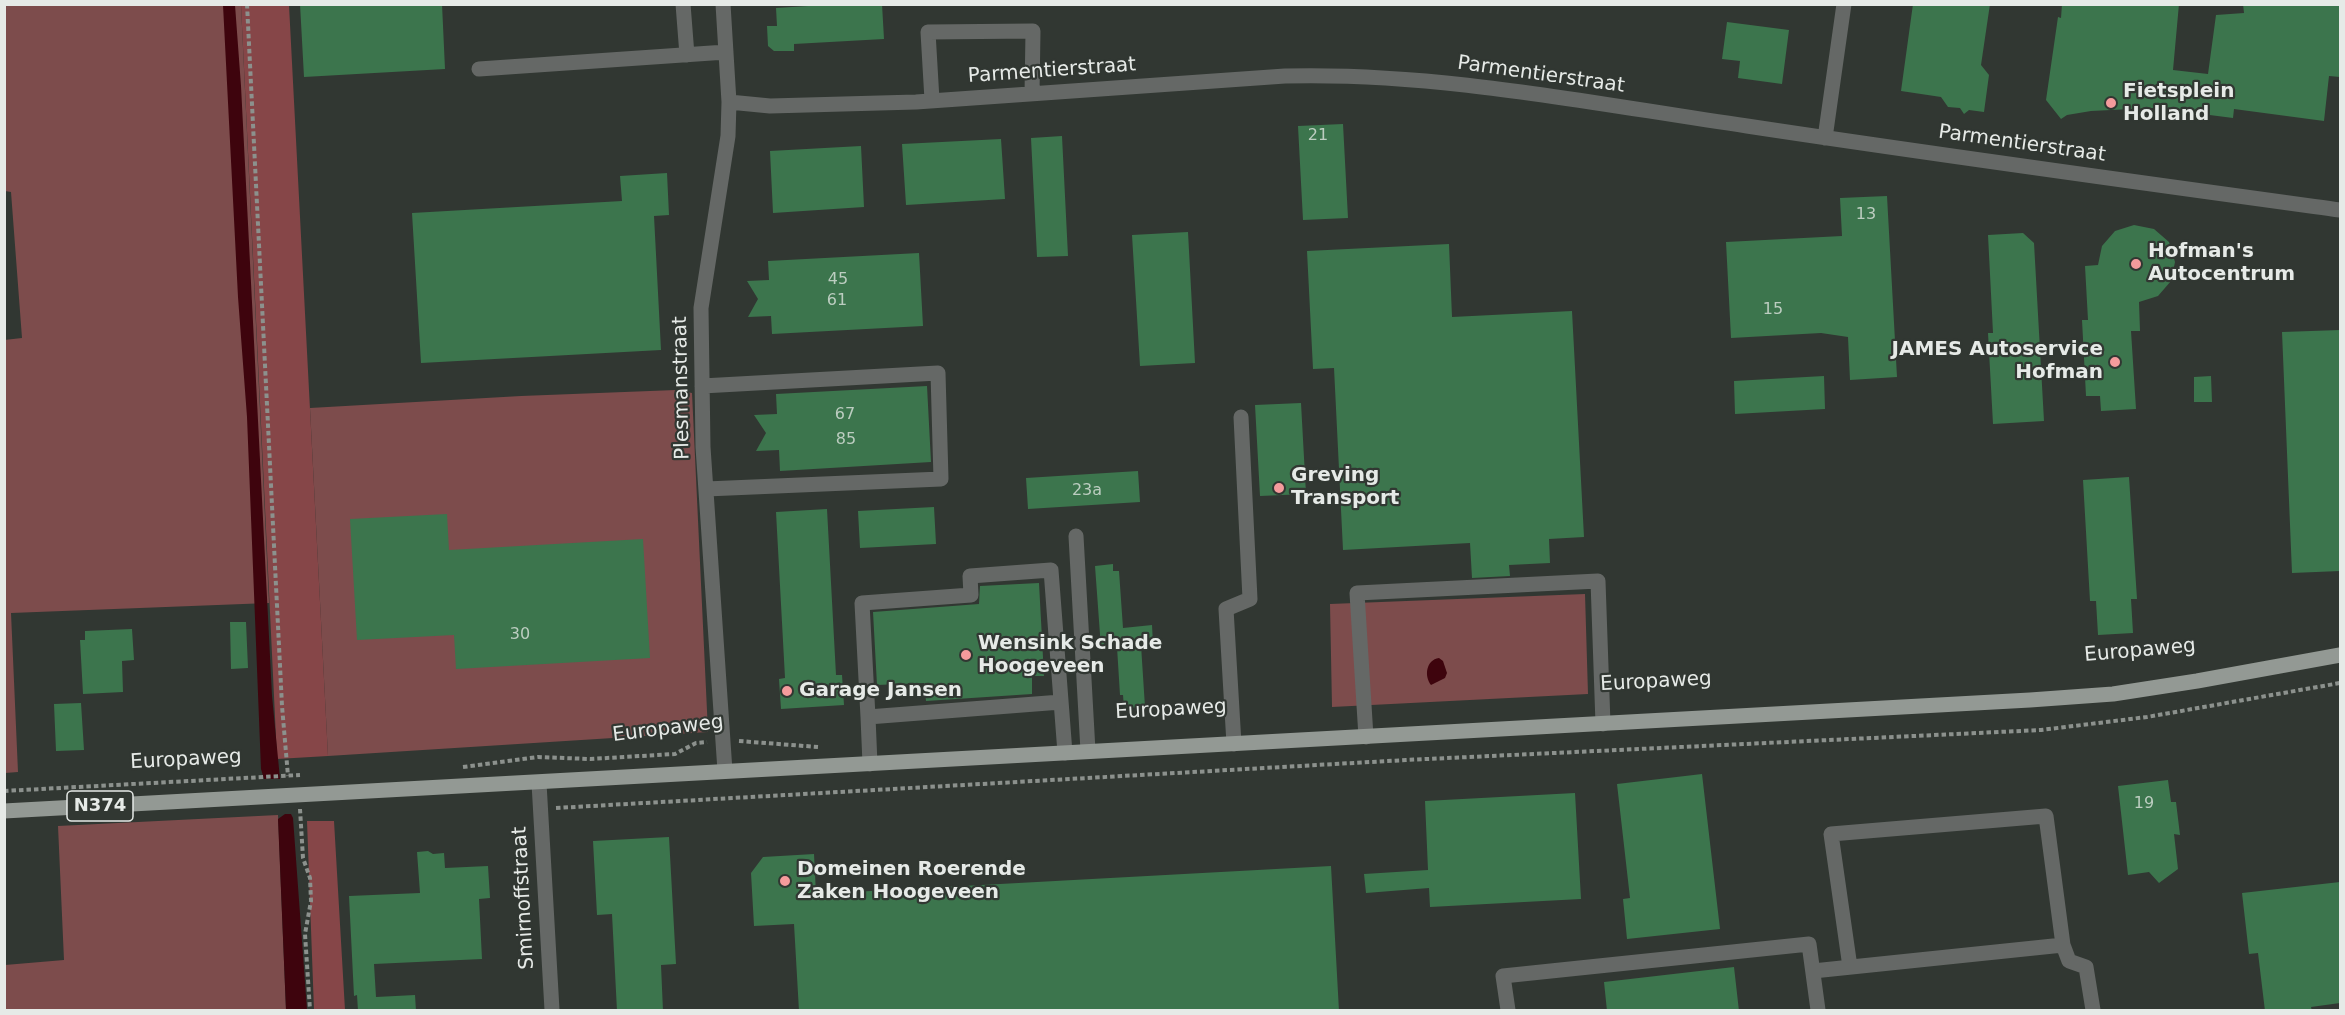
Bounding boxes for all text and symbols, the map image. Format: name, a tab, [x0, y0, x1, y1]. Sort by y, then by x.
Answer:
street label: Parmentierstraat	[1456, 51, 1626, 99]
street label: Parmentierstraat	[967, 53, 1137, 89]
place label: Fietsplein Holland	[2123, 80, 2234, 127]
marker: Fietsplein Holland	[2104, 96, 2118, 110]
street label: Parmentierstraat	[1937, 120, 2107, 168]
house number: 21	[1308, 126, 1328, 146]
house number: 13	[1856, 205, 1876, 225]
place label: Hofman's Autocentrum	[2148, 240, 2295, 287]
marker: Hofman's Autocentrum	[2129, 257, 2143, 271]
house number: 45	[828, 270, 848, 290]
house number: 61	[827, 291, 847, 311]
house number: 15	[1763, 300, 1783, 320]
street label: Plesmanstraat	[669, 316, 695, 460]
place label: JAMES Autoservice Hofman	[1891, 338, 2103, 385]
marker: JAMES Autoservice Hofman	[2108, 355, 2122, 369]
house number: 67	[835, 405, 855, 425]
house number: 85	[836, 430, 856, 450]
place label: Greving Transport	[1291, 464, 1399, 511]
house number: 23a	[1072, 481, 1102, 501]
marker: Greving Transport	[1272, 481, 1286, 495]
house number: 30	[510, 625, 530, 645]
place label: Wensink Schade Hoogeveen	[978, 632, 1162, 679]
street label: Europaweg	[2083, 634, 2197, 668]
marker: Wensink Schade Hoogeveen	[959, 648, 973, 662]
street label: Europaweg	[1600, 667, 1712, 697]
place label: Garage Jansen	[799, 679, 962, 703]
marker: Garage Jansen	[780, 684, 794, 698]
street label: Europaweg	[1115, 695, 1227, 725]
street label: Europaweg	[611, 710, 725, 748]
street label: Europaweg	[130, 745, 242, 775]
road number: N374	[67, 791, 133, 821]
house number: 19	[2134, 794, 2154, 814]
street label: Smirnoffstraat	[508, 826, 540, 970]
place label: Domeinen Roerende Zaken Hoogeveen	[797, 858, 1026, 905]
marker: Domeinen Roerende Zaken Hoogeveen	[778, 874, 792, 888]

